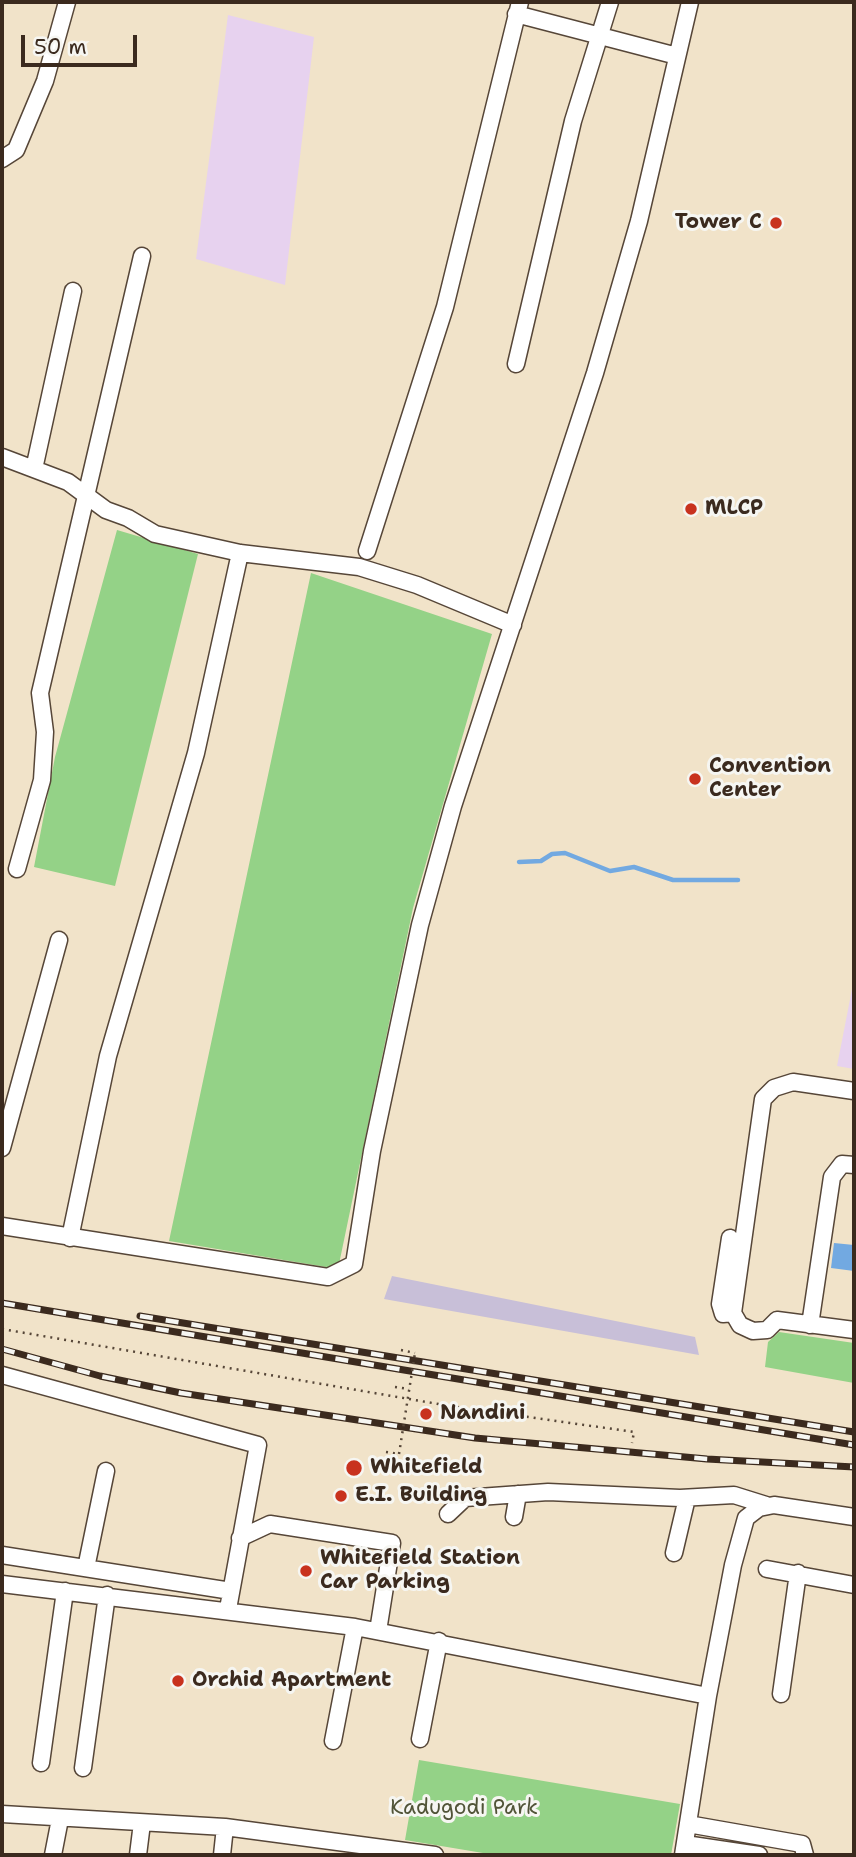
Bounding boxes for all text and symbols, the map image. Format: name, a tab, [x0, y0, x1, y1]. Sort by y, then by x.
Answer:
scale bar	[24, 21, 140, 65]
text: 50 m	[34, 33, 87, 61]
place label: Tower C	[675, 210, 762, 236]
marker: Tower C	[768, 215, 784, 231]
place label: MLCP	[705, 496, 763, 522]
marker: MLCP	[683, 501, 699, 517]
place label: Convention Center	[709, 754, 831, 804]
marker: Convention Center	[687, 771, 703, 787]
place label: Nandini	[440, 1401, 525, 1427]
marker: Nandini	[418, 1406, 434, 1422]
place label: Whitefield	[370, 1455, 482, 1481]
marker: Whitefield	[344, 1458, 364, 1478]
place label: E.I. Building	[355, 1483, 487, 1509]
marker: E.I. Building	[333, 1488, 349, 1504]
place label: Whitefield Station Car Parking	[320, 1546, 520, 1596]
marker: Whitefield Station Car Parking	[298, 1563, 314, 1579]
place label: Orchid Apartment	[192, 1668, 391, 1694]
marker: Orchid Apartment	[170, 1673, 186, 1689]
park label: Kadugodi Park	[390, 1796, 538, 1822]

